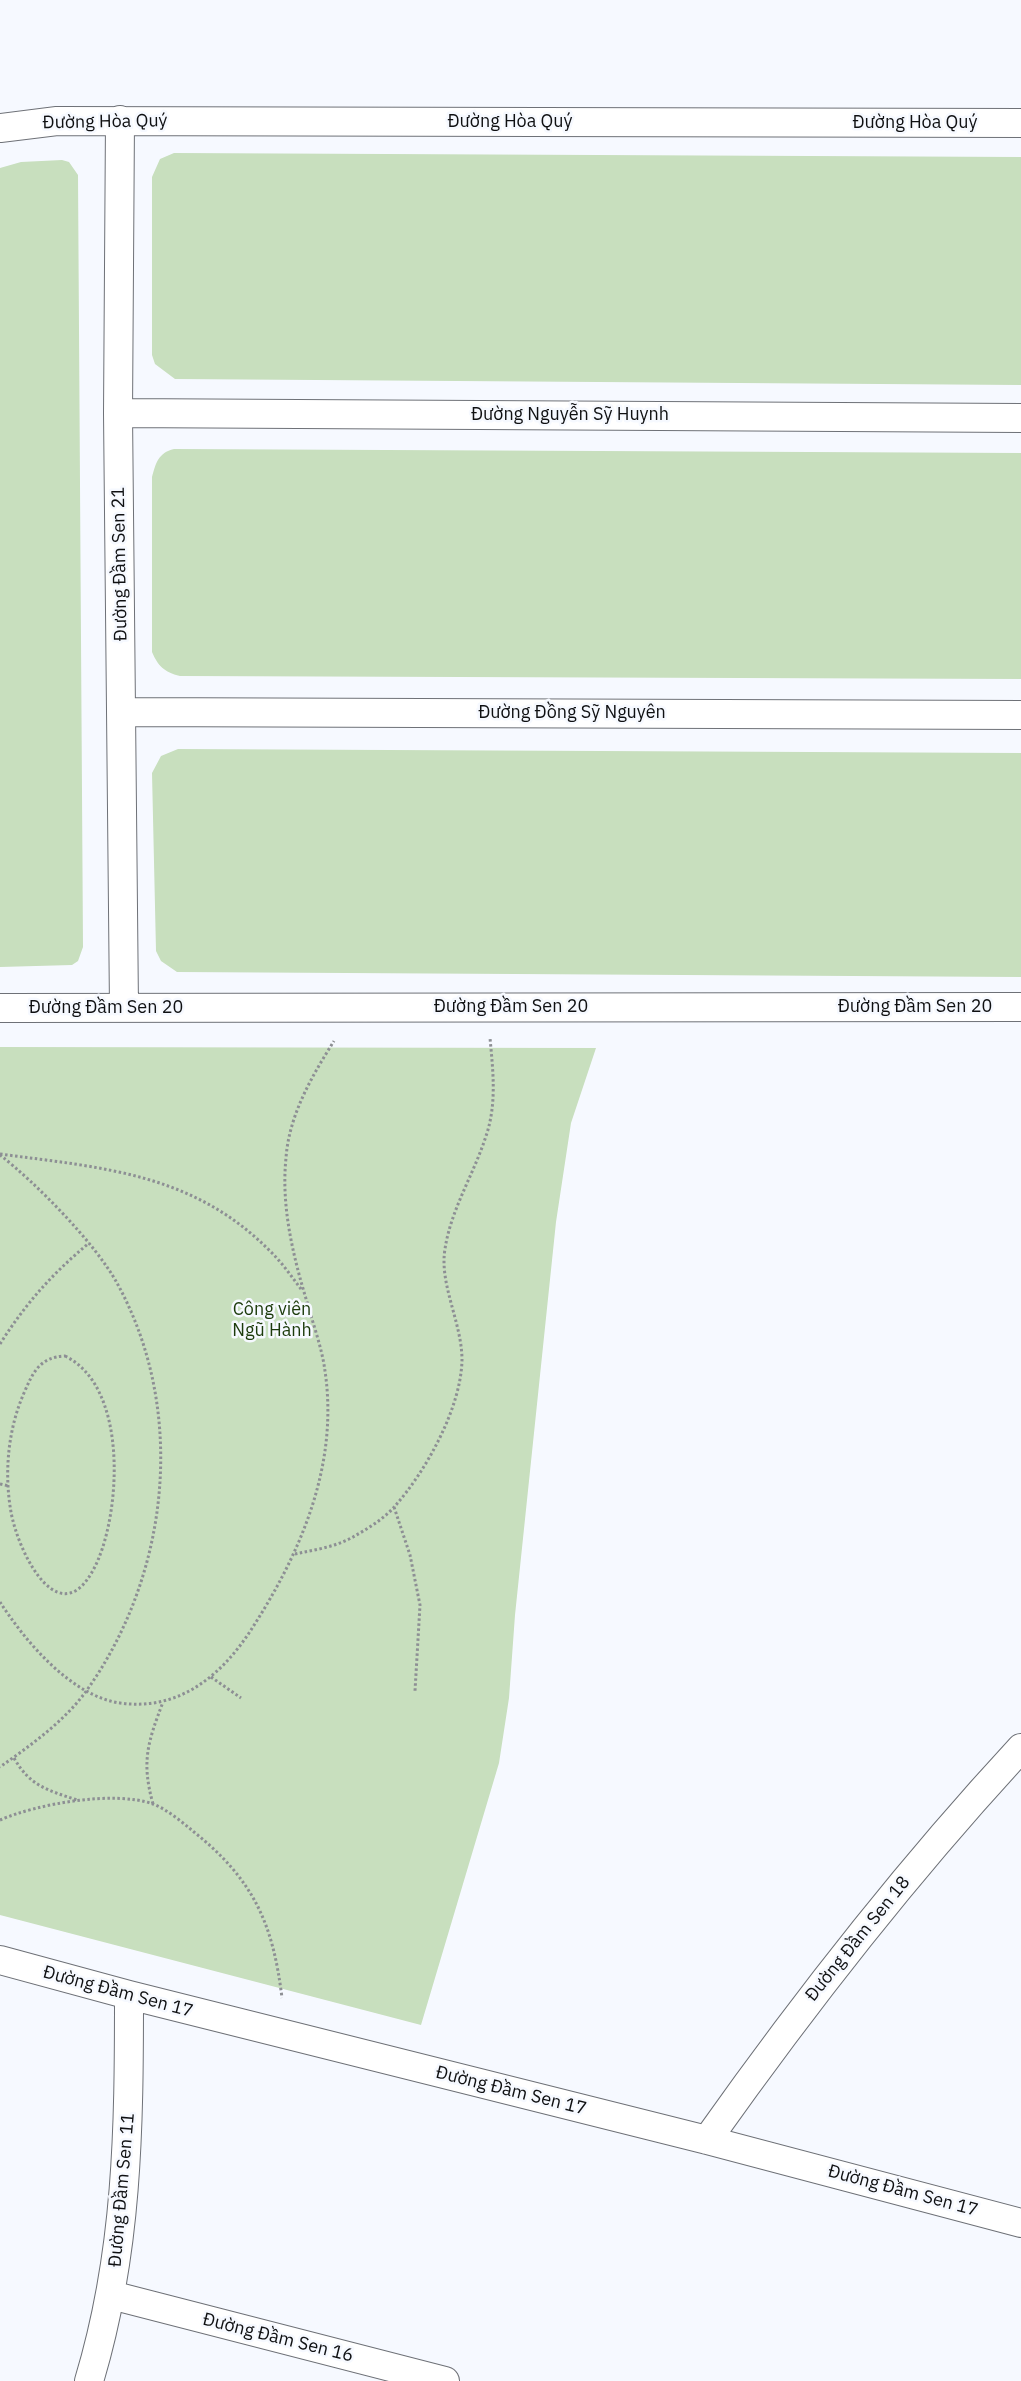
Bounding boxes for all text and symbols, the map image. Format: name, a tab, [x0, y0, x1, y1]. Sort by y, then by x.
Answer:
street label: Đường Hòa Quý	[42, 110, 168, 134]
street label: Đường Hòa Quý	[447, 111, 573, 133]
street label: Đường Hòa Quý	[852, 112, 978, 134]
street label: Đường Nguyễn Sỹ Huynh	[471, 404, 669, 426]
street label: Đường Đầm Sen 21	[108, 487, 132, 641]
street label: Đường Đồng Sỹ Nguyên	[478, 702, 666, 724]
street label: Đường Đầm Sen 20	[434, 996, 588, 1018]
street label: Đường Đầm Sen 20	[838, 996, 992, 1018]
street label: Đường Đầm Sen 20	[29, 997, 183, 1019]
park label: Công viên Ngũ Hành	[232, 1299, 312, 1342]
street label: Đường Đầm Sen 18	[801, 1872, 915, 2006]
street label: Đường Đầm Sen 17	[41, 1962, 195, 2022]
street label: Đường Đầm Sen 17	[433, 2062, 589, 2120]
street label: Đường Đầm Sen 11	[105, 2112, 139, 2268]
street label: Đường Đầm Sen 17	[826, 2161, 980, 2221]
street label: Đường Đầm Sen 16	[200, 2309, 356, 2367]

